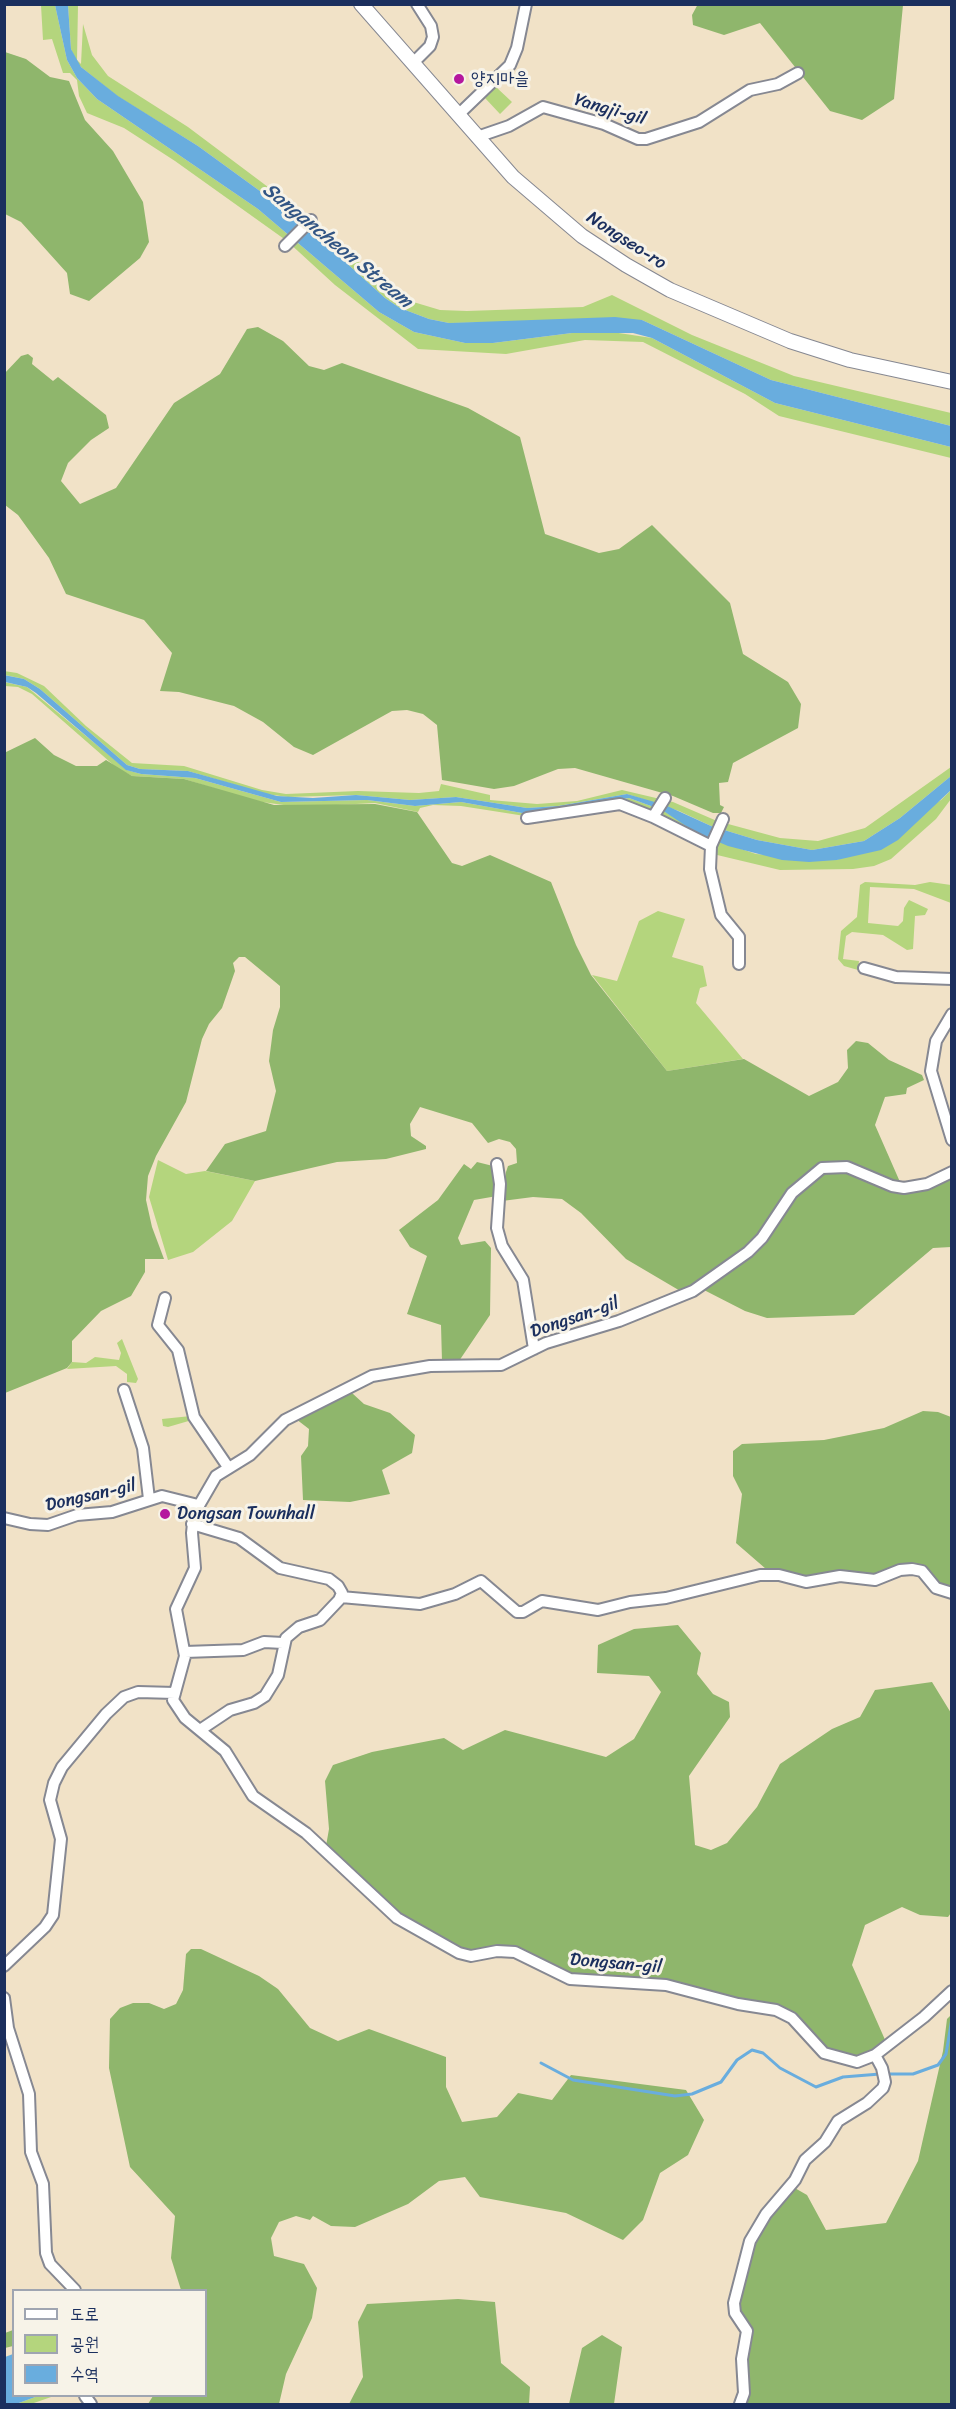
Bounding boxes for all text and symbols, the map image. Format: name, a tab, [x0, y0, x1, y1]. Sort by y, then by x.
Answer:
place label: 양지마을	[471, 68, 529, 90]
marker: 양지마을	[452, 72, 466, 86]
street label: Yangji-gil	[572, 89, 648, 131]
water label: Sangancheon Stream	[257, 178, 417, 314]
street label: Nongseo-ro	[582, 207, 670, 275]
street label: Dongsan-gil	[528, 1293, 622, 1343]
street label: Dongsan-gil	[44, 1475, 138, 1517]
place label: Dongsan Townhall	[177, 1503, 315, 1525]
marker: Dongsan Townhall	[158, 1507, 172, 1521]
street label: Dongsan-gil	[569, 1949, 663, 1979]
legend	[12, 2289, 207, 2397]
text: 도로	[70, 2298, 99, 2330]
text: 공원	[70, 2328, 99, 2360]
text: 수역	[70, 2358, 99, 2390]

